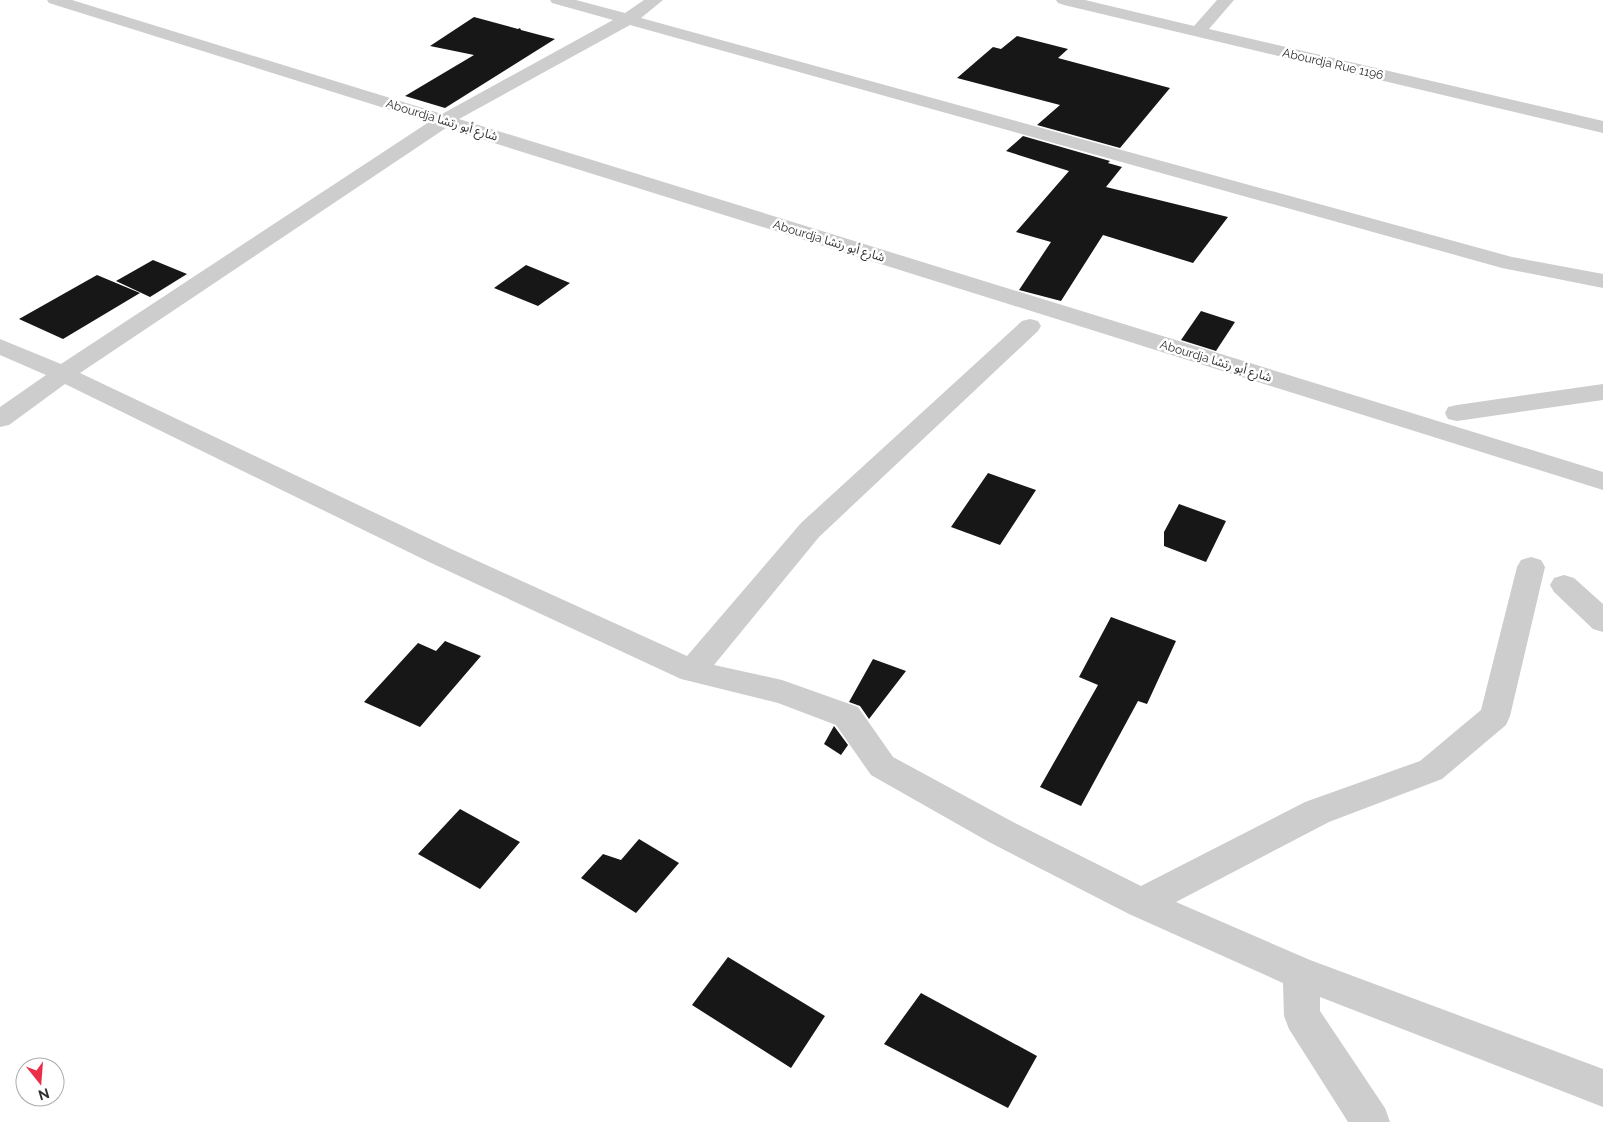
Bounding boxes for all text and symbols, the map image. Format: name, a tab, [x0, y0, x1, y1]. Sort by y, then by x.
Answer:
street label: Abourdja Rue 1196	[1281, 46, 1385, 82]
street label: Abourdja شارع أبو رتشا	[384, 96, 500, 146]
street label: Abourdja شارع أبو رتشا	[771, 217, 887, 267]
street label: Abourdja شارع أبو رتشا	[1158, 337, 1274, 387]
north arrow	[15, 1057, 65, 1107]
text: N	[36, 1085, 51, 1104]

